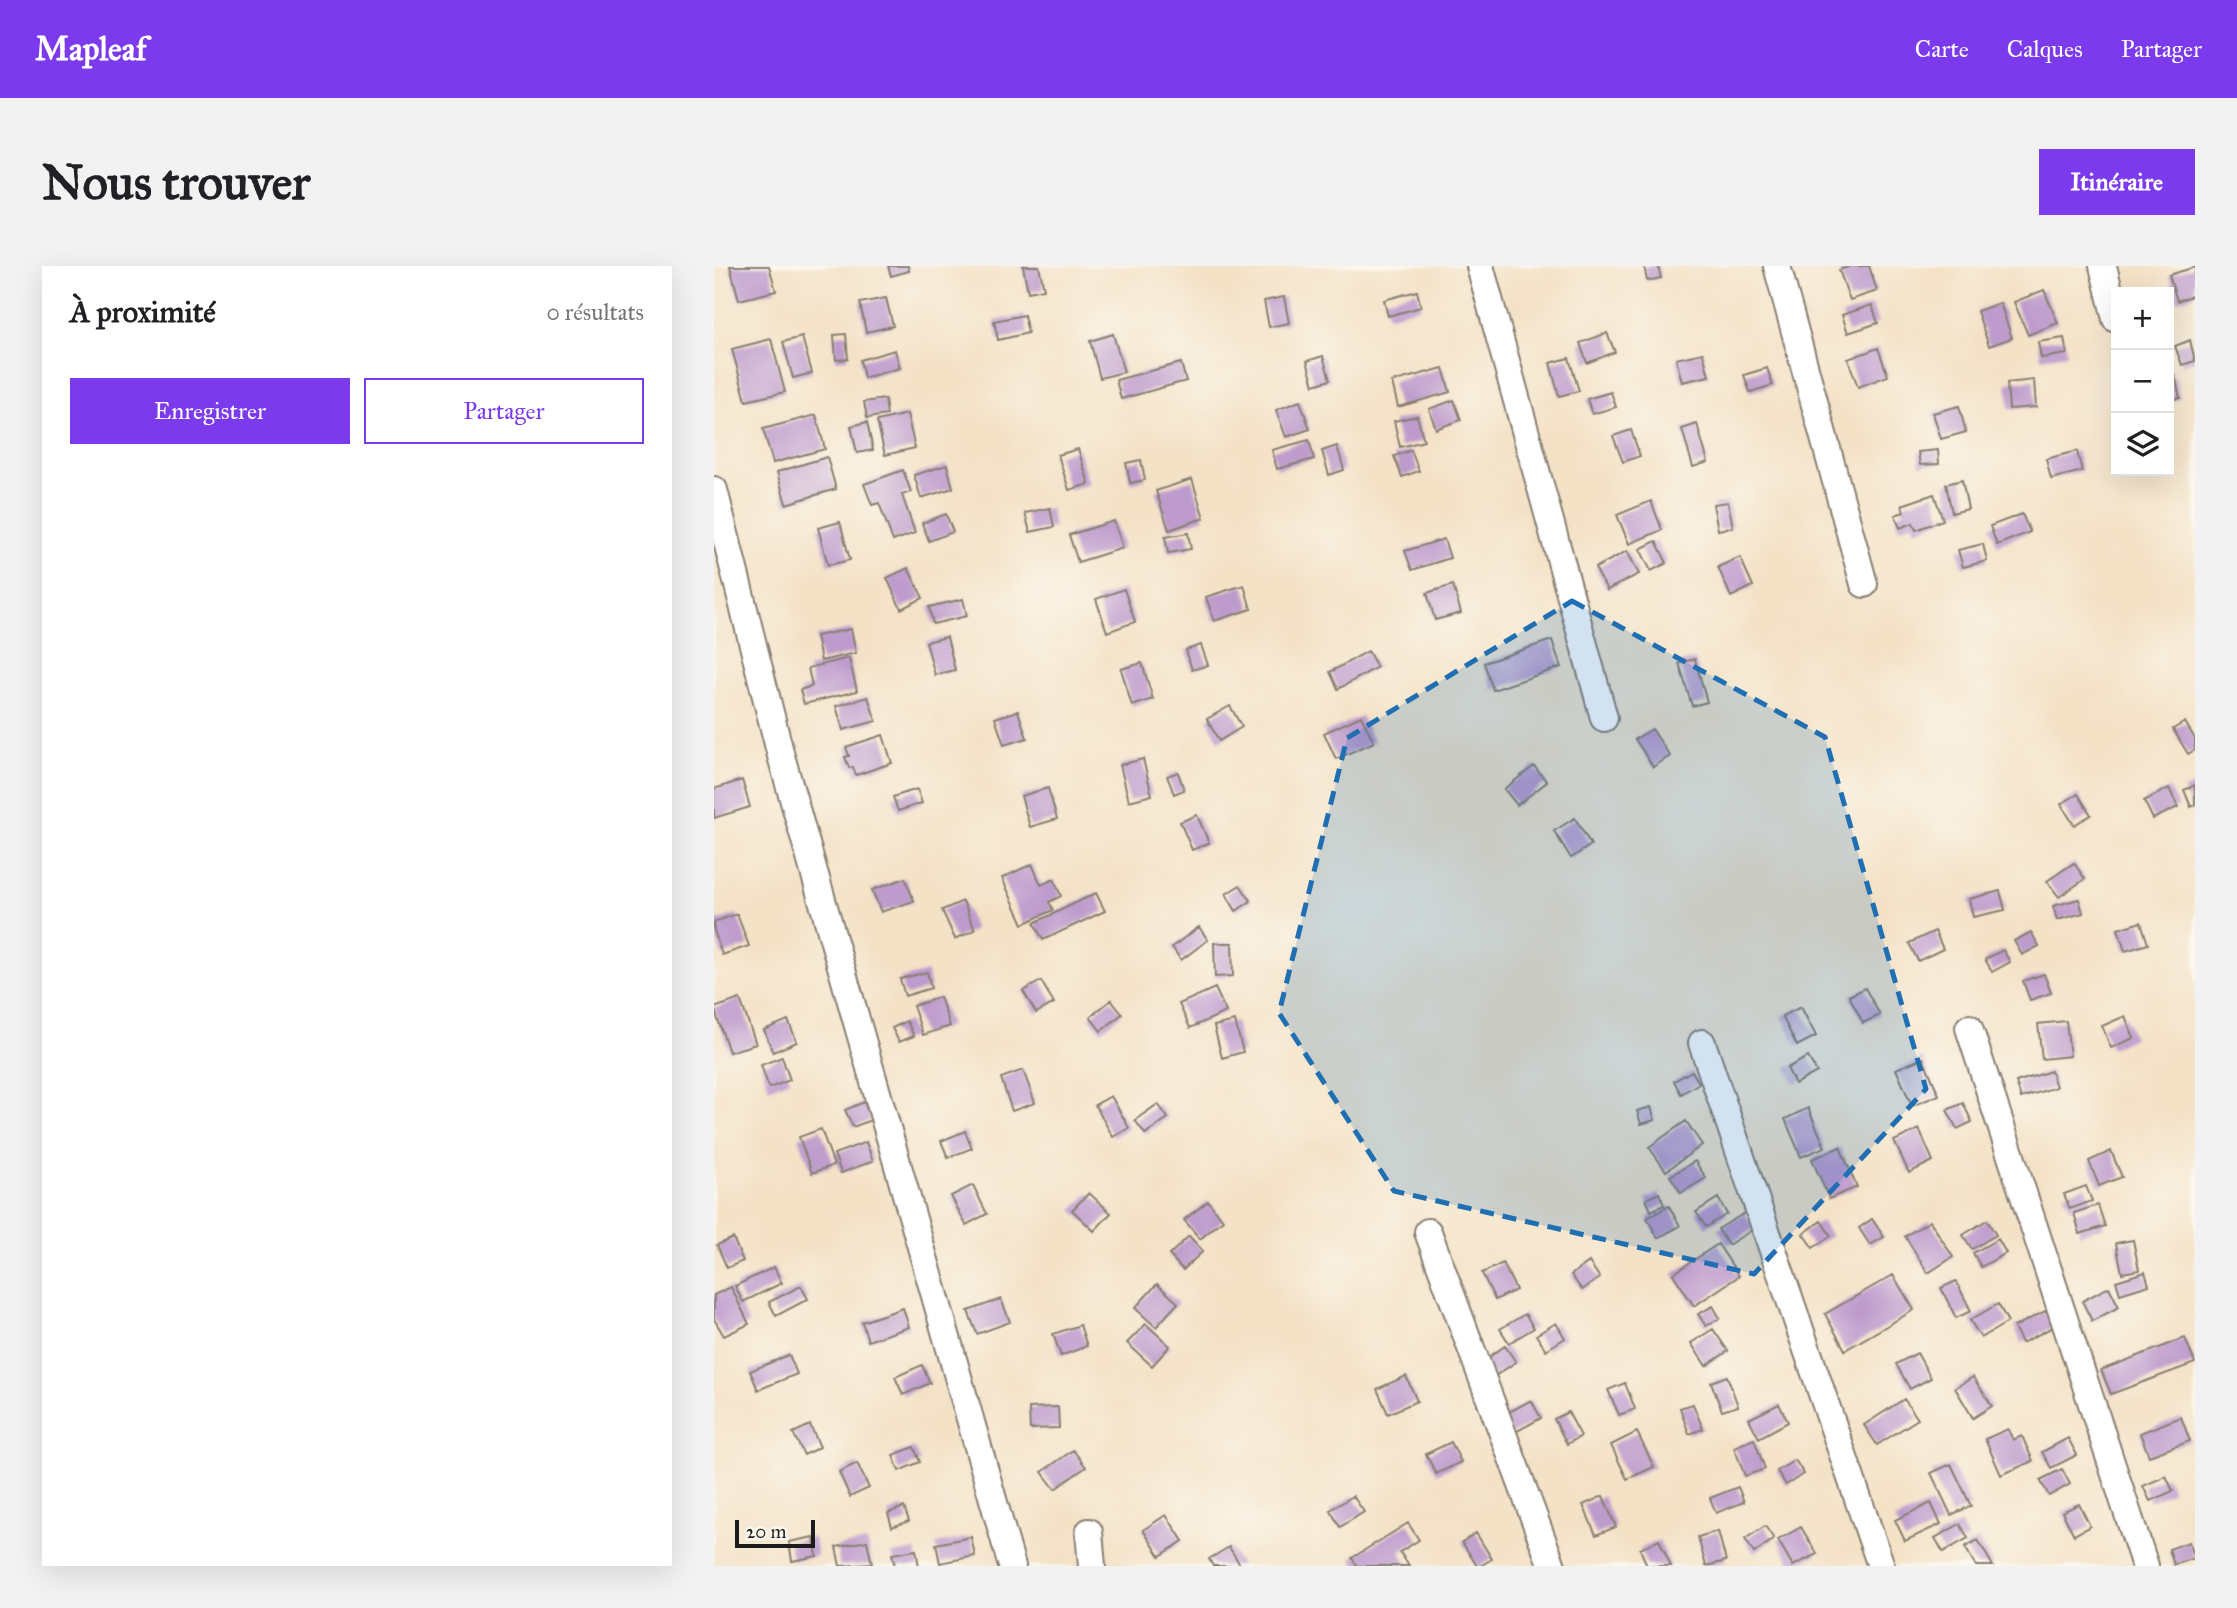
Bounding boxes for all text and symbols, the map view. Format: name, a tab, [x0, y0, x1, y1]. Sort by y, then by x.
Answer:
text: Mapleaf	[35, 29, 147, 69]
text: Carte	[1915, 34, 1969, 64]
text: Calques	[2007, 34, 2083, 64]
text: Partager	[2121, 34, 2202, 64]
button: Itinéraire	[2039, 149, 2195, 215]
text: Nous trouver	[42, 153, 310, 212]
map controls	[2111, 287, 2174, 476]
button: +	[2111, 287, 2174, 350]
text: À proximité	[70, 294, 216, 330]
text: 0 résultats	[546, 298, 644, 326]
button: −	[2111, 350, 2174, 413]
button: Enregistrer	[70, 378, 350, 444]
button: Partager	[364, 378, 644, 444]
button: layers	[2111, 413, 2174, 476]
scale bar	[735, 1517, 816, 1549]
text: 20 m	[746, 1520, 787, 1543]

